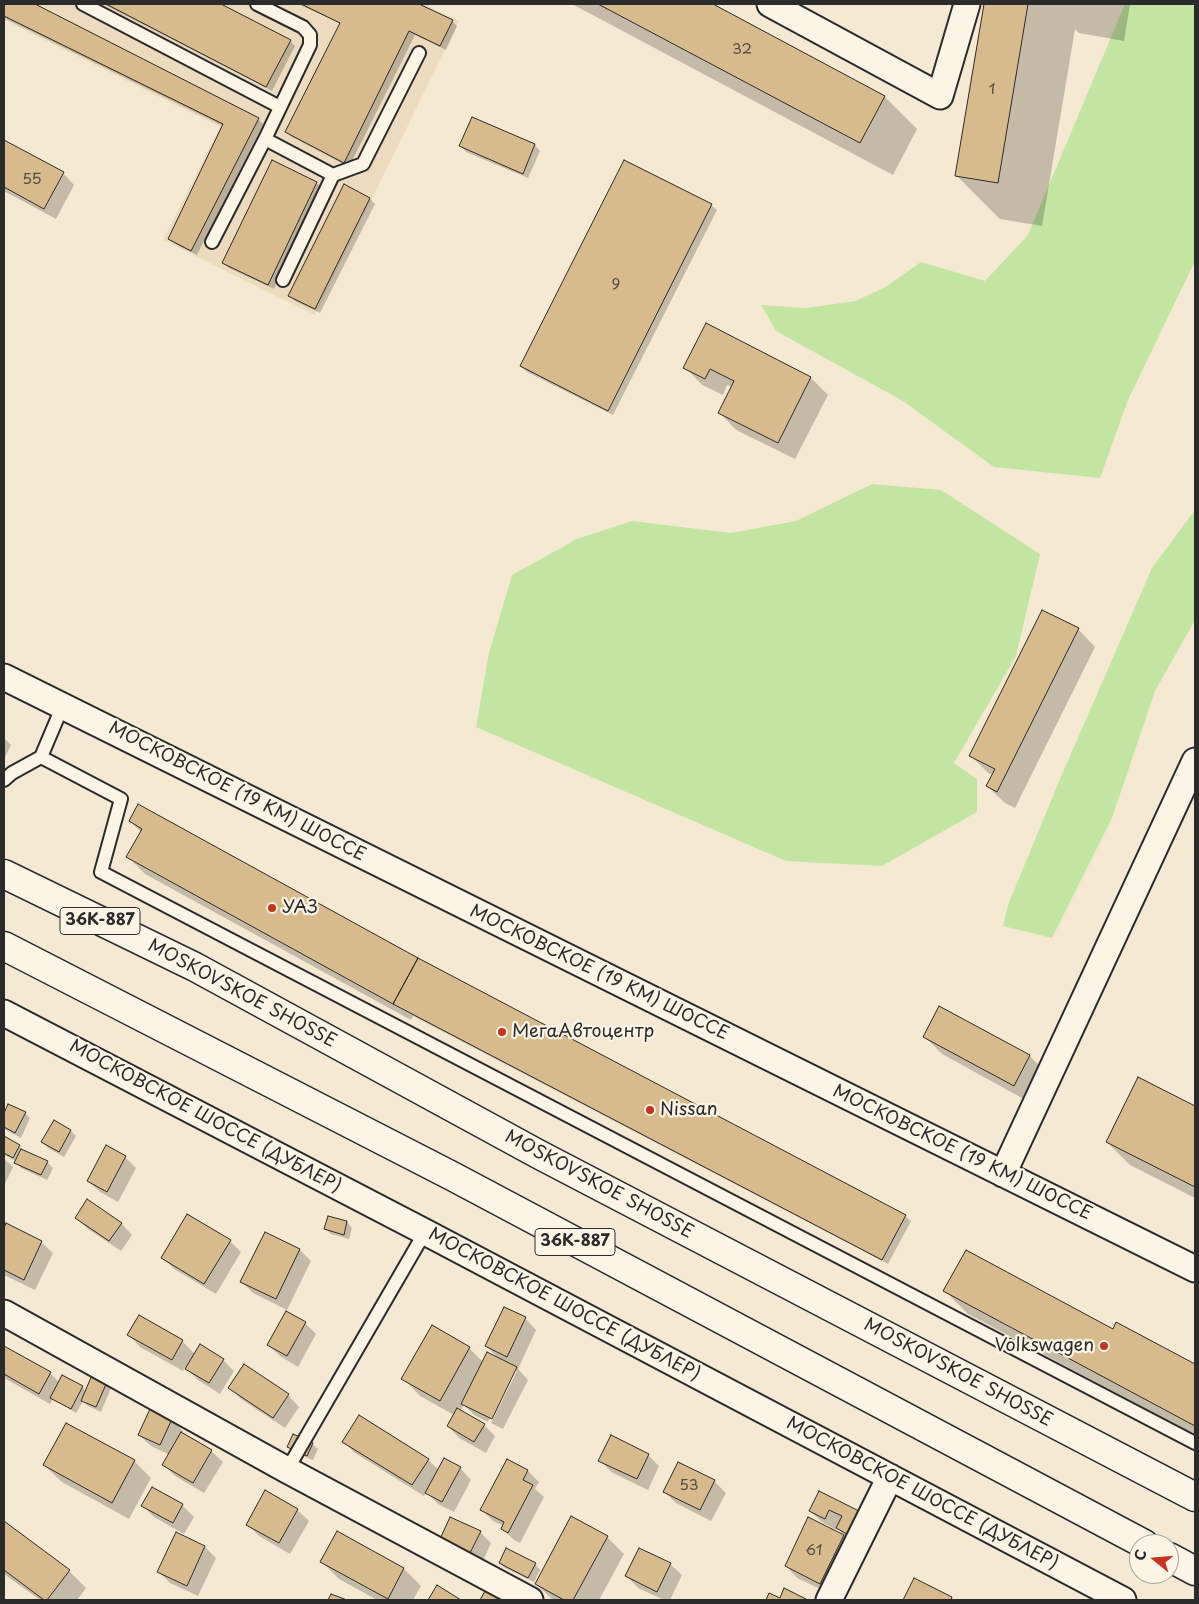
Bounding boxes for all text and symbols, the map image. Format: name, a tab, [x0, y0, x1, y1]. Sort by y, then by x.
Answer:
house number: 32	[732, 41, 752, 59]
house number: 1	[989, 81, 995, 99]
house number: 55	[22, 171, 42, 189]
house number: 9	[612, 276, 620, 294]
street label: МОСКОВСКОЕ (19 КМ) ШОССЕ	[105, 718, 369, 866]
place label: УАЗ	[282, 897, 318, 919]
street label: МОСКОВСКОЕ (19 КМ) ШОССЕ	[466, 901, 732, 1045]
marker: УАЗ	[266, 902, 278, 914]
road number: 36К-887	[60, 908, 140, 934]
street label: MOSKOVSKOE SHOSSE	[144, 935, 340, 1053]
place label: МегаАвтоцентр	[512, 1021, 654, 1043]
marker: МегаАвтоцентр	[496, 1026, 508, 1038]
street label: МОСКОВСКОЕ ШОССЕ (ДУБЛЕР)	[65, 1036, 345, 1198]
street label: МОСКОВСКОЕ (19 КМ) ШОССЕ	[829, 1081, 1095, 1225]
place label: Nissan	[660, 1099, 717, 1121]
marker: Nissan	[644, 1104, 656, 1116]
street label: MOSKOVSKOE SHOSSE	[501, 1126, 697, 1244]
street label: МОСКОВСКОЕ ШОССЕ (ДУБЛЕР)	[424, 1224, 704, 1386]
road number: 36К-887	[535, 1228, 615, 1256]
street label: MOSKOVSKOE SHOSSE	[860, 1314, 1056, 1432]
place label: Volkswagen	[995, 1335, 1094, 1357]
marker: Volkswagen	[1098, 1340, 1110, 1352]
street label: МОСКОВСКОЕ ШОССЕ (ДУБЛЕР)	[782, 1413, 1062, 1575]
house number: 53	[679, 1477, 699, 1495]
north arrow	[1129, 1534, 1179, 1584]
house number: 61	[806, 1542, 822, 1560]
text: С	[1129, 1547, 1152, 1563]

